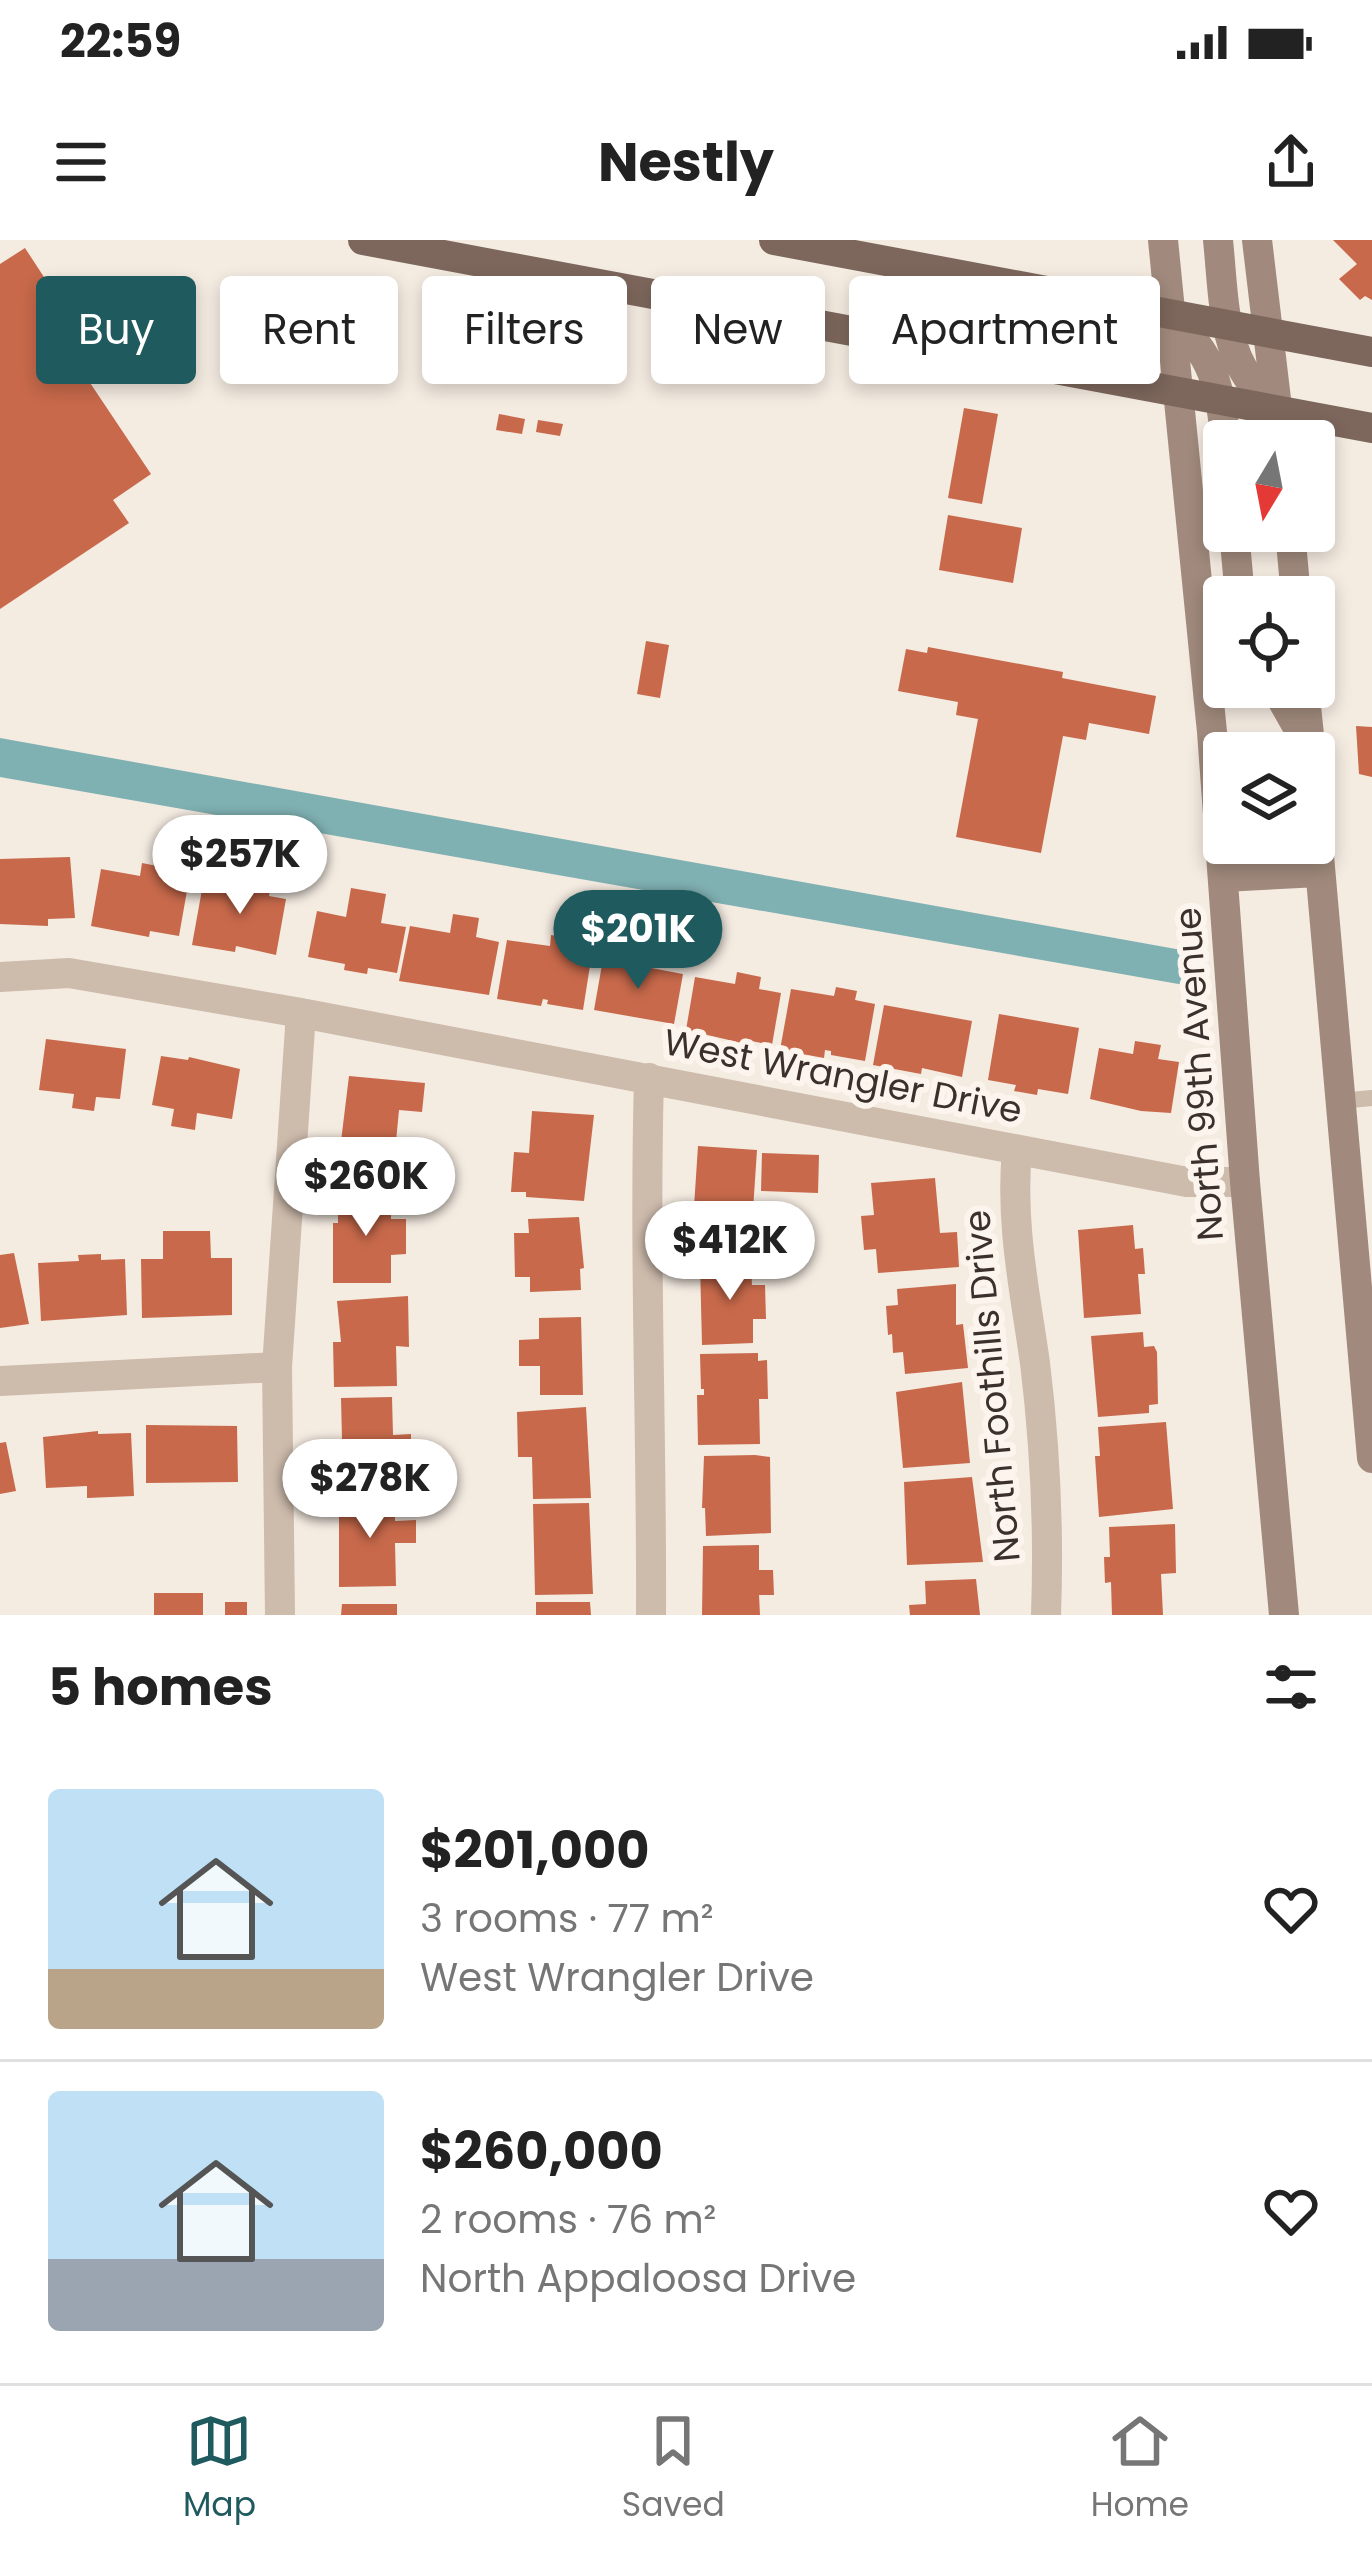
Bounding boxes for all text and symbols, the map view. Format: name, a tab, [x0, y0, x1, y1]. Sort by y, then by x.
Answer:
text: 22:59	[60, 10, 181, 73]
text: Nestly	[598, 124, 774, 200]
icon: menu	[48, 129, 114, 195]
icon: share	[1258, 129, 1324, 195]
chip: Buy	[36, 276, 196, 384]
chip: Rent	[220, 276, 398, 384]
chip: Filters	[422, 276, 627, 384]
chip: New	[651, 276, 825, 384]
chip: Apartment	[849, 276, 1160, 384]
north arrow	[1203, 420, 1335, 552]
map controls	[1203, 420, 1335, 864]
button: locate	[1203, 576, 1335, 708]
button: layers	[1203, 732, 1335, 864]
pin: $257K	[156, 815, 324, 917]
text: $257K	[179, 826, 301, 881]
pin: $201K	[554, 890, 722, 992]
text: $201K	[580, 901, 696, 956]
street label: North 99th Avenue	[1162, 906, 1236, 1242]
street label: West Wrangler Drive	[660, 1016, 1026, 1136]
pin: $260K	[282, 1137, 450, 1239]
text: $260K	[303, 1148, 429, 1203]
pin: $412K	[646, 1201, 814, 1303]
street label: North Foothills Drive	[951, 1208, 1033, 1564]
text: $412K	[672, 1212, 788, 1267]
pin: $278K	[286, 1439, 454, 1541]
text: $278K	[309, 1450, 431, 1505]
text: 5 homes	[48, 1651, 273, 1723]
icon: filters	[1258, 1654, 1324, 1720]
text: $201,000	[420, 1814, 650, 1886]
icon: home	[144, 1837, 288, 1981]
icon: heart	[1258, 1876, 1324, 1942]
text: 3 rooms · 77 m²	[420, 1891, 714, 1946]
text: West Wrangler Drive	[420, 1950, 814, 2005]
text: $260,000	[420, 2115, 663, 2187]
icon: home	[144, 2139, 288, 2283]
icon: heart	[1258, 2178, 1324, 2244]
text: 2 rooms · 76 m²	[420, 2192, 716, 2247]
text: North Appaloosa Drive	[420, 2251, 856, 2306]
tab: Map	[183, 2408, 256, 2530]
tab: Saved	[622, 2408, 725, 2530]
tab: Home	[1091, 2408, 1189, 2530]

